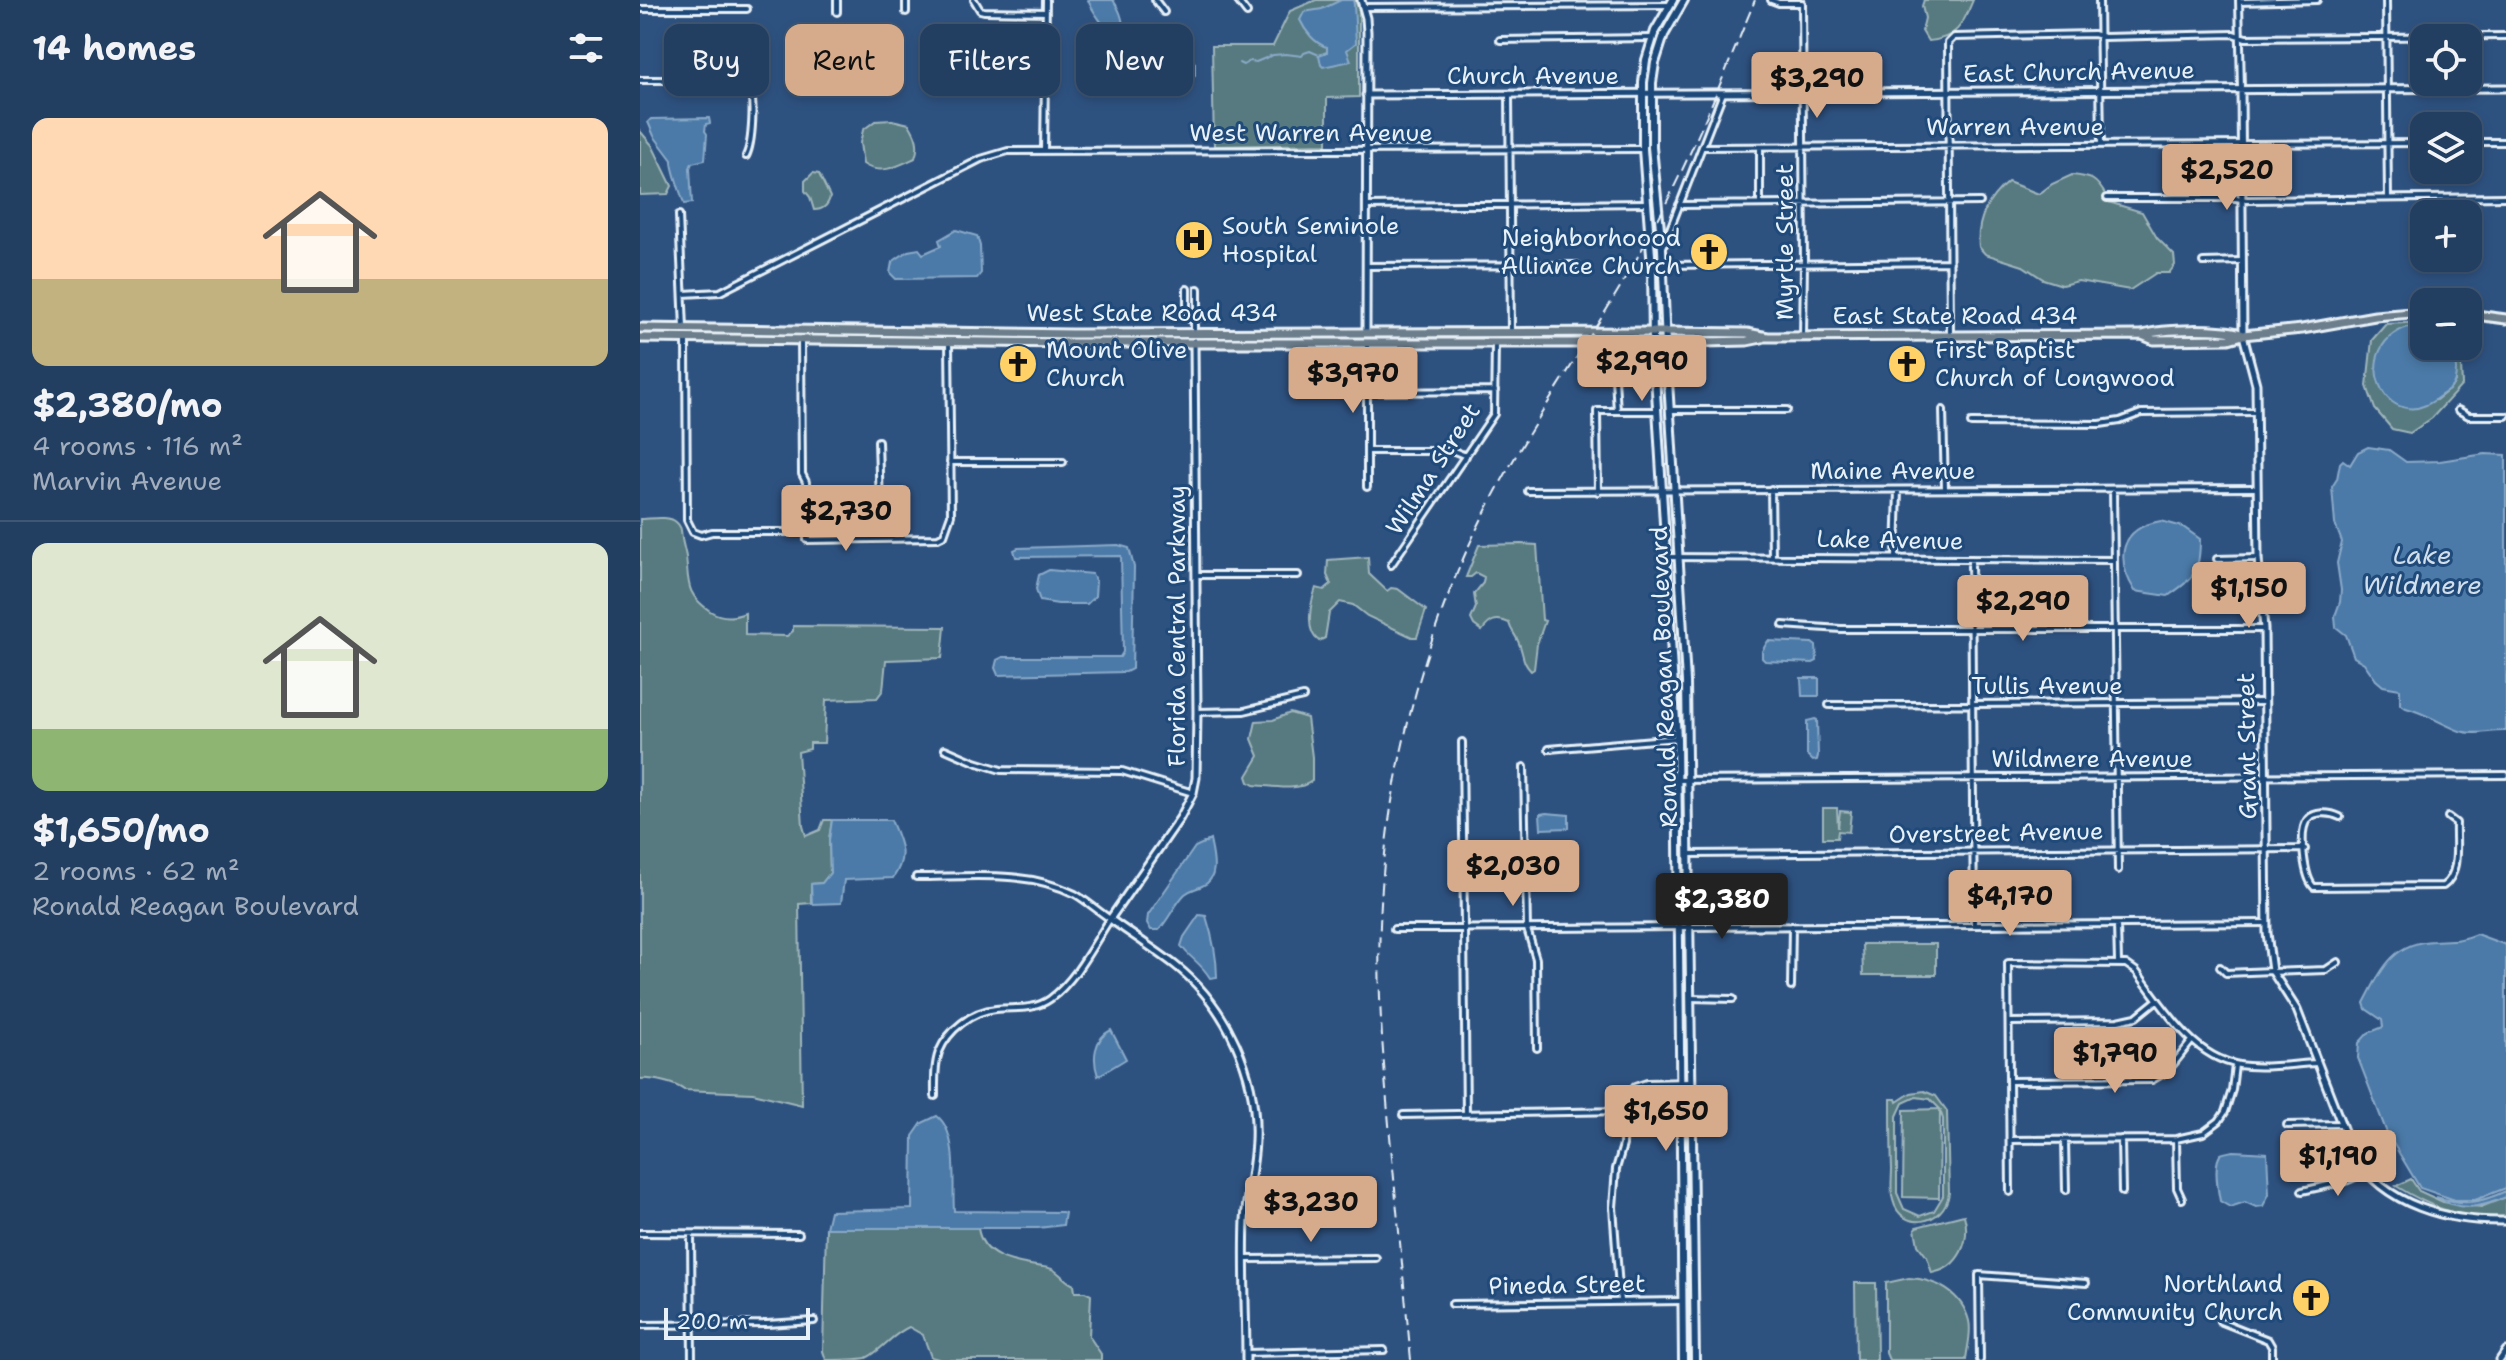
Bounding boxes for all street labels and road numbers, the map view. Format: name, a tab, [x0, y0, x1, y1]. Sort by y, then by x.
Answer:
street label: East Church Avenue	[1963, 54, 2195, 90]
street label: Church Avenue	[1447, 60, 1619, 92]
street label: Warren Avenue	[1926, 111, 2104, 143]
street label: West Warren Avenue	[1189, 117, 1433, 149]
street label: Myrtle Street	[1769, 164, 1801, 320]
street label: West State Road 434	[1026, 297, 1278, 329]
street label: East State Road 434	[1832, 300, 2078, 332]
street label: Wilma Street	[1378, 397, 1488, 541]
street label: Maine Avenue	[1810, 455, 1976, 487]
street label: Florida Central Parkway	[1161, 485, 1193, 767]
street label: Lake Avenue	[1816, 523, 1964, 557]
street label: Ronald Reagan Boulevard	[1643, 526, 1685, 828]
street label: Tullis Avenue	[1971, 670, 2123, 702]
street label: Grant Street	[2230, 672, 2264, 820]
street label: Wildmere Avenue	[1991, 743, 2193, 775]
street label: Overstreet Avenue	[1888, 815, 2104, 851]
street label: Pineda Street	[1488, 1268, 1646, 1302]

